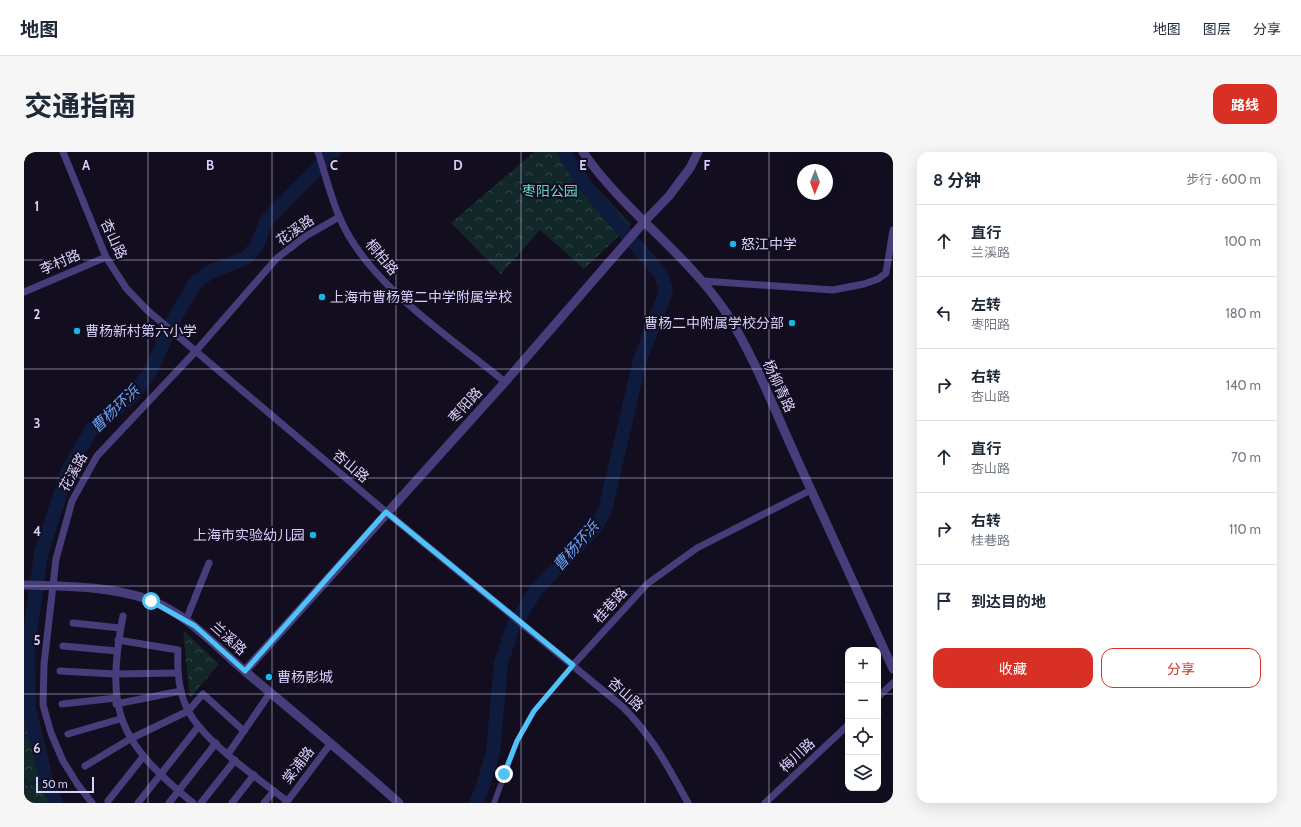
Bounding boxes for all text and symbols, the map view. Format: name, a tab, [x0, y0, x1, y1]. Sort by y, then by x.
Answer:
text: 地图	[20, 18, 58, 41]
text: 地图	[1153, 20, 1181, 38]
text: 图层	[1203, 20, 1231, 38]
text: 分享	[1253, 20, 1281, 38]
button: 路线	[1213, 84, 1277, 124]
text: 交通指南	[24, 89, 136, 123]
text: A	[82, 157, 91, 173]
text: B	[206, 157, 214, 173]
text: C	[330, 157, 338, 173]
text: D	[453, 157, 463, 173]
text: E	[579, 157, 587, 173]
text: F	[704, 157, 711, 173]
north arrow	[797, 164, 833, 200]
text: 8 分钟	[933, 170, 981, 190]
text: 步行 · 600 m	[1186, 171, 1261, 187]
park label: 枣阳公园	[522, 182, 578, 200]
text: 1	[35, 198, 39, 214]
street label: 花溪路	[273, 211, 317, 249]
street label: 杏山路	[97, 216, 131, 262]
text: 直行	[971, 224, 1001, 242]
icon: ahead	[933, 230, 955, 252]
text: 100 m	[1224, 233, 1261, 249]
street label: 桐柏路	[362, 235, 402, 279]
place label: 怒江中学	[741, 235, 797, 253]
marker: 怒江中学	[728, 239, 738, 249]
text: 兰溪路	[971, 244, 1010, 260]
street label: 李村路	[37, 246, 83, 278]
place label: 上海市曹杨第二中学附属学校	[330, 288, 512, 306]
marker: 上海市曹杨第二中学附属学校	[317, 292, 327, 302]
text: 左转	[971, 296, 1001, 314]
icon: left	[933, 302, 955, 324]
text: 180 m	[1225, 305, 1261, 321]
text: 2	[34, 306, 41, 322]
place label: 曹杨二中附属学校分部	[644, 314, 784, 332]
text: 枣阳路	[971, 316, 1010, 332]
marker: 曹杨二中附属学校分部	[787, 318, 797, 328]
place label: 曹杨新村第六小学	[85, 322, 197, 340]
marker: 曹杨新村第六小学	[72, 326, 82, 336]
street label: 杨柳青路	[759, 357, 799, 415]
text: 右转	[971, 368, 1001, 386]
icon: right	[933, 374, 955, 396]
text: 140 m	[1226, 377, 1261, 393]
water label: 曹杨环浜	[87, 380, 144, 436]
street label: 枣阳路	[444, 383, 486, 427]
text: 杏山路	[971, 388, 1010, 404]
text: 3	[33, 415, 41, 431]
text: 直行	[971, 440, 1001, 458]
street label: 杏山路	[329, 446, 373, 486]
icon: ahead	[933, 446, 955, 468]
street label: 花溪路	[55, 449, 91, 495]
text: 70 m	[1231, 449, 1261, 465]
text: 杏山路	[971, 460, 1010, 476]
text: 右转	[971, 512, 1001, 530]
water label: 曹杨环浜	[550, 516, 604, 575]
icon: right	[933, 518, 955, 540]
text: 110 m	[1229, 521, 1261, 537]
text: 4	[33, 523, 41, 539]
place label: 上海市实验幼儿园	[193, 526, 305, 544]
marker: 上海市实验幼儿园	[308, 530, 318, 540]
text: 桂巷路	[971, 532, 1010, 548]
street label: 桂巷路	[589, 583, 631, 627]
icon: arrive	[933, 590, 955, 612]
route start	[142, 592, 160, 610]
text: 到达目的地	[971, 593, 1046, 611]
street label: 兰溪路	[207, 617, 251, 659]
text: 5	[34, 632, 41, 648]
map controls	[845, 647, 881, 791]
button: +	[845, 647, 881, 683]
button: 收藏	[933, 648, 1093, 688]
button: 分享	[1101, 648, 1261, 688]
place label: 曹杨影城	[277, 668, 333, 686]
marker: 曹杨影城	[264, 672, 274, 682]
street label: 杏山路	[604, 673, 648, 715]
button: −	[845, 683, 881, 719]
button: locate	[845, 719, 881, 755]
street label: 梅川路	[776, 734, 818, 776]
text: 6	[33, 740, 41, 756]
street label: 棠浦路	[278, 743, 318, 787]
button: layers	[845, 755, 881, 791]
route end	[495, 765, 513, 783]
scale bar	[36, 775, 94, 794]
text: 50 m	[42, 777, 68, 791]

